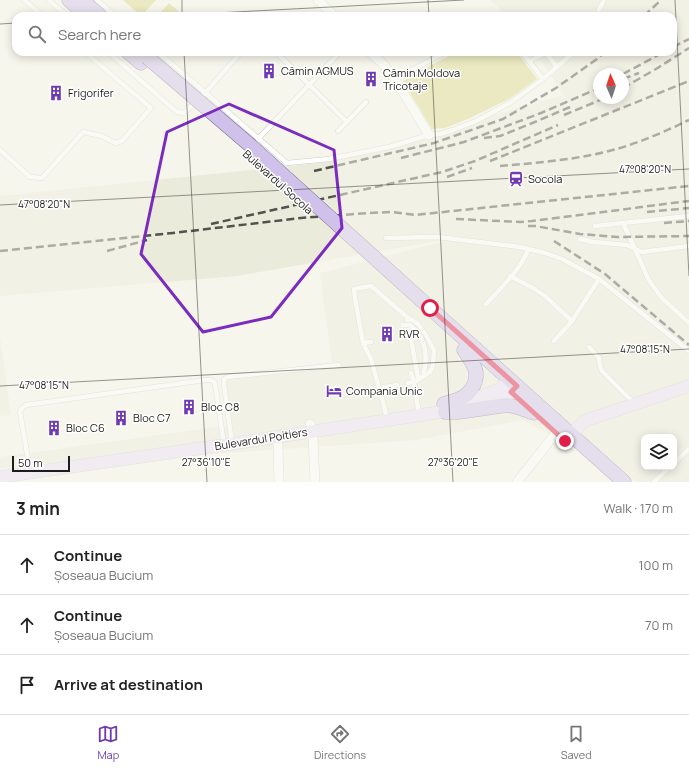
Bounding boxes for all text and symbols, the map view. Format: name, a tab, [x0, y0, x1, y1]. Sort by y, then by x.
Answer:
search box	[12, 12, 677, 56]
icon: search	[26, 23, 48, 45]
text: Search here	[58, 24, 141, 45]
building icon: Cămin AGMUS	[260, 62, 278, 80]
place label: Cămin AGMUS	[281, 63, 354, 78]
place label: Cămin Moldova Tricotaje	[383, 65, 460, 93]
north arrow	[593, 68, 629, 104]
building icon: Cămin Moldova Tricotaje	[362, 70, 380, 88]
building icon: Frigorifer	[47, 84, 65, 102]
place label: Frigorifer	[68, 85, 114, 100]
street label: Bulevardul Socola	[240, 146, 317, 217]
text: 47°08'20"N	[619, 162, 671, 176]
station icon: Socola	[507, 170, 525, 188]
place label: Socola	[528, 171, 562, 186]
text: 47°08'20"N	[18, 197, 70, 211]
route start	[421, 299, 439, 317]
building icon: RVR	[378, 325, 396, 343]
place label: RVR	[399, 326, 420, 341]
text: 47°08'15"N	[620, 342, 670, 356]
text: 47°08'15"N	[19, 378, 69, 392]
hotel icon: Compania Unic	[325, 382, 343, 400]
place label: Compania Unic	[346, 383, 423, 398]
building icon: Bloc C8	[180, 398, 198, 416]
place label: Bloc C8	[201, 399, 239, 414]
building icon: Bloc C7	[112, 409, 130, 427]
place label: Bloc C7	[133, 410, 171, 425]
building icon: Bloc C6	[45, 419, 63, 437]
place label: Bloc C6	[66, 420, 105, 435]
street label: Bulevardul Poitiers	[213, 424, 309, 453]
route end	[556, 432, 574, 450]
map controls	[641, 434, 677, 470]
button: layers	[641, 434, 677, 470]
scale bar	[12, 454, 70, 473]
text: 50 m	[18, 455, 43, 470]
text: 27°36'10"E	[182, 455, 231, 469]
text: 27°36'20"E	[428, 455, 479, 469]
text: 3 min	[16, 497, 60, 520]
text: Walk · 170 m	[603, 499, 673, 517]
text: Continue	[54, 545, 122, 566]
icon: ahead	[16, 554, 38, 576]
text: 100 m	[638, 556, 673, 574]
text: Șoseaua Bucium	[54, 566, 153, 584]
text: Continue	[54, 605, 122, 626]
icon: ahead	[16, 614, 38, 636]
text: 70 m	[645, 616, 673, 634]
text: Șoseaua Bucium	[54, 626, 153, 644]
icon: arrive	[16, 674, 38, 696]
text: Arrive at destination	[54, 674, 203, 695]
tab: Map	[97, 723, 119, 762]
tab: Directions	[314, 723, 366, 762]
tab: Saved	[561, 723, 592, 762]

